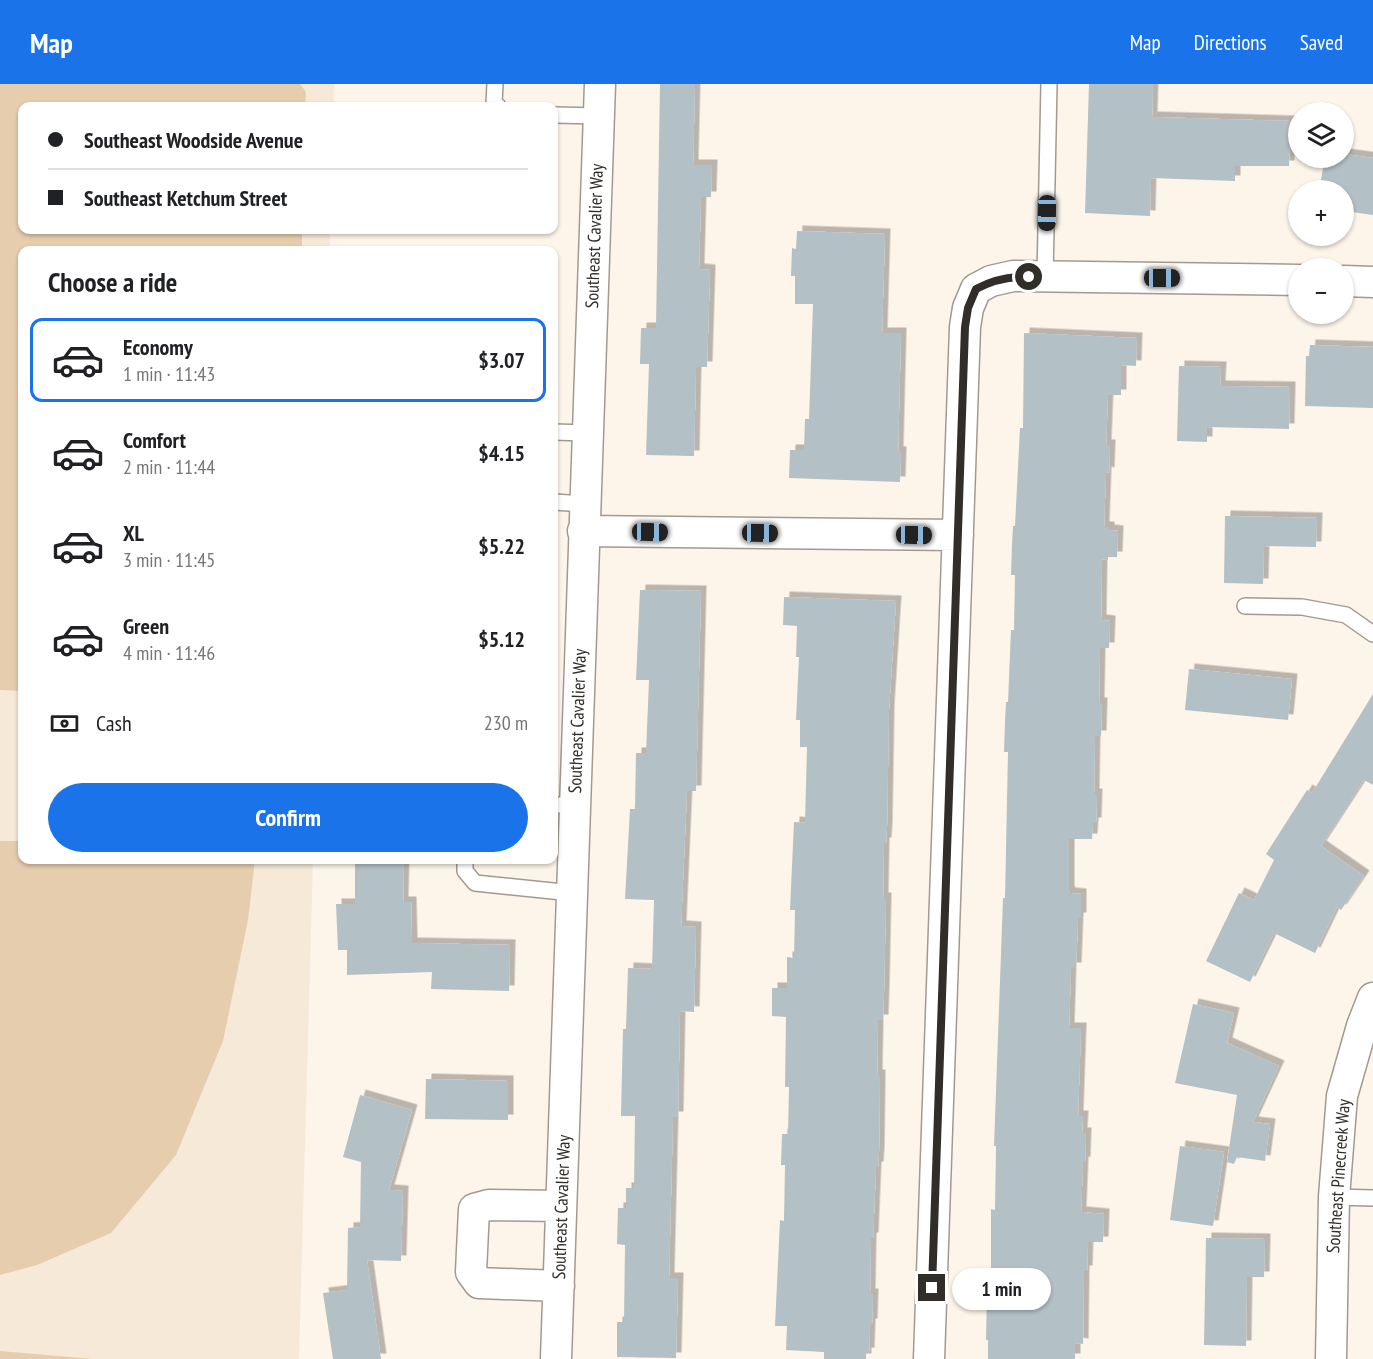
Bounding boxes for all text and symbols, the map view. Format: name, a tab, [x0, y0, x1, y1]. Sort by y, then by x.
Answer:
text: Map	[30, 24, 73, 61]
text: Map	[1130, 29, 1161, 56]
text: Directions	[1194, 29, 1267, 56]
text: Saved	[1300, 29, 1343, 56]
map controls	[1288, 102, 1354, 324]
button: layers	[1288, 102, 1354, 168]
text: Southeast Woodside Avenue	[84, 126, 303, 154]
street label: Southeast Cavalier Way	[580, 163, 608, 309]
button: +	[1288, 180, 1354, 246]
text: Southeast Ketchum Street	[84, 184, 287, 212]
car	[1038, 195, 1056, 231]
button: −	[1288, 258, 1354, 324]
route start	[1015, 263, 1042, 290]
text: Choose a ride	[48, 265, 177, 299]
car	[1144, 269, 1180, 287]
icon: car	[51, 333, 105, 387]
text: Economy	[123, 333, 193, 361]
text: $3.07	[478, 346, 525, 374]
text: 1 min · 11:43	[123, 361, 215, 387]
icon: car	[51, 426, 105, 480]
text: Comfort	[123, 426, 186, 454]
text: $4.15	[478, 439, 525, 467]
text: 2 min · 11:44	[123, 454, 215, 480]
icon: car	[51, 519, 105, 573]
text: XL	[123, 519, 144, 547]
car	[632, 523, 668, 541]
car	[742, 524, 778, 542]
car	[896, 526, 932, 544]
text: $5.22	[478, 532, 525, 560]
text: 3 min · 11:45	[123, 547, 215, 573]
icon: car	[51, 612, 105, 666]
text: Green	[123, 612, 169, 640]
text: $5.12	[478, 625, 525, 653]
text: 4 min · 11:46	[123, 640, 215, 666]
street label: Southeast Cavalier Way	[563, 648, 591, 794]
icon: cash	[48, 707, 81, 740]
text: Cash	[96, 709, 132, 737]
text: 230 m	[484, 710, 528, 736]
button: Confirm	[48, 783, 528, 852]
street label: Southeast Pinecreek Way	[1321, 1098, 1355, 1254]
street label: Southeast Cavalier Way	[547, 1134, 575, 1280]
callout: 1 min	[953, 1267, 1052, 1309]
route end	[918, 1274, 945, 1301]
text: 1 min	[981, 1276, 1022, 1302]

